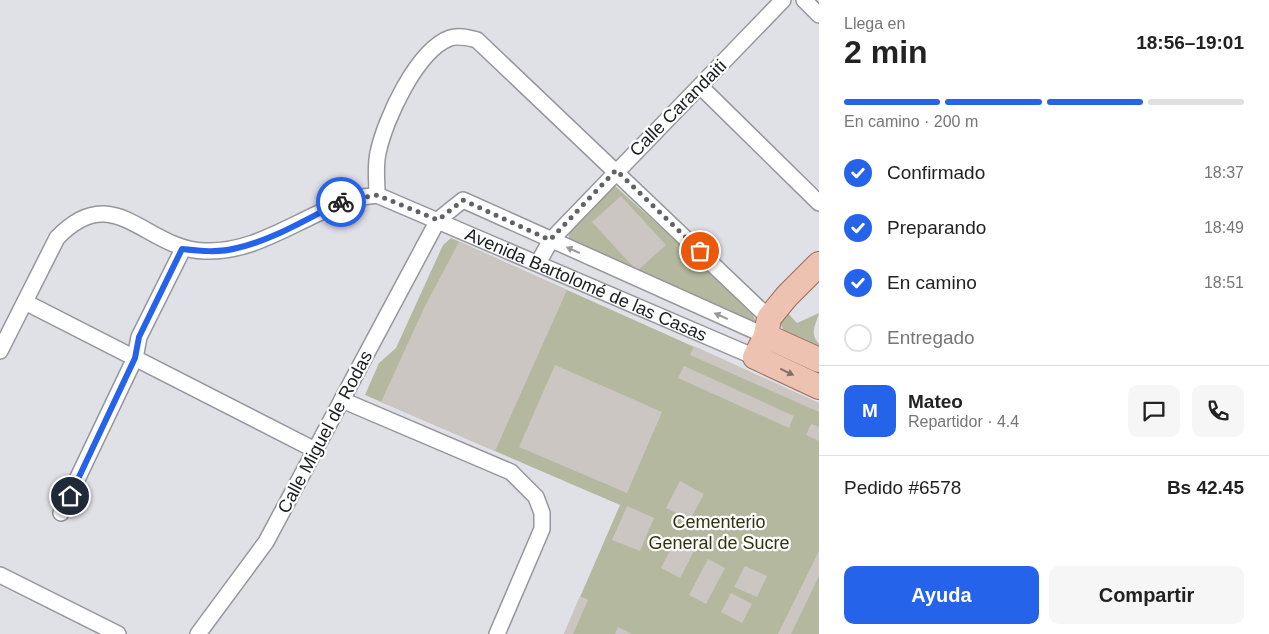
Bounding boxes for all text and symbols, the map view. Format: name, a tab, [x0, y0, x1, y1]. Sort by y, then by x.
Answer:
text: Llega en	[844, 15, 905, 32]
text: 18:56–19:01	[1136, 32, 1244, 53]
text: 2 min	[844, 34, 928, 70]
street label: Calle Carandaiti	[626, 56, 730, 160]
text: En camino · 200 m	[844, 113, 978, 130]
icon: check	[844, 159, 872, 187]
text: Confirmado	[887, 162, 985, 183]
text: 18:37	[1204, 164, 1244, 181]
courier	[316, 177, 366, 227]
icon: bike	[327, 188, 355, 216]
icon: check	[844, 214, 872, 242]
text: Preparando	[887, 217, 986, 238]
text: 18:49	[1204, 219, 1244, 236]
street label: Avenida Bartolomé de las Casas	[462, 224, 710, 345]
pin	[679, 230, 721, 272]
icon: bag	[686, 237, 714, 265]
one-way arrow	[566, 245, 580, 253]
icon: check	[844, 269, 872, 297]
text: En camino	[887, 272, 977, 293]
text: 18:51	[1204, 274, 1244, 291]
one-way arrow	[714, 312, 728, 320]
text: Entregado	[887, 327, 975, 348]
street label: Calle Miguel de Rodas	[274, 347, 376, 517]
one-way arrow	[780, 368, 794, 376]
button: chat	[1128, 385, 1180, 437]
button: phone	[1192, 385, 1244, 437]
text: Mateo	[908, 391, 963, 412]
text: M	[862, 400, 878, 421]
text: Repartidor · 4.4	[908, 413, 1019, 430]
pin	[49, 475, 91, 517]
text: Pedido #6578	[844, 477, 961, 498]
text: Bs 42.45	[1167, 477, 1244, 498]
icon: home	[56, 482, 84, 510]
park label: Cementerio General de Sucre	[648, 512, 790, 553]
button: Ayuda	[844, 566, 1039, 624]
button: Compartir	[1049, 566, 1244, 624]

